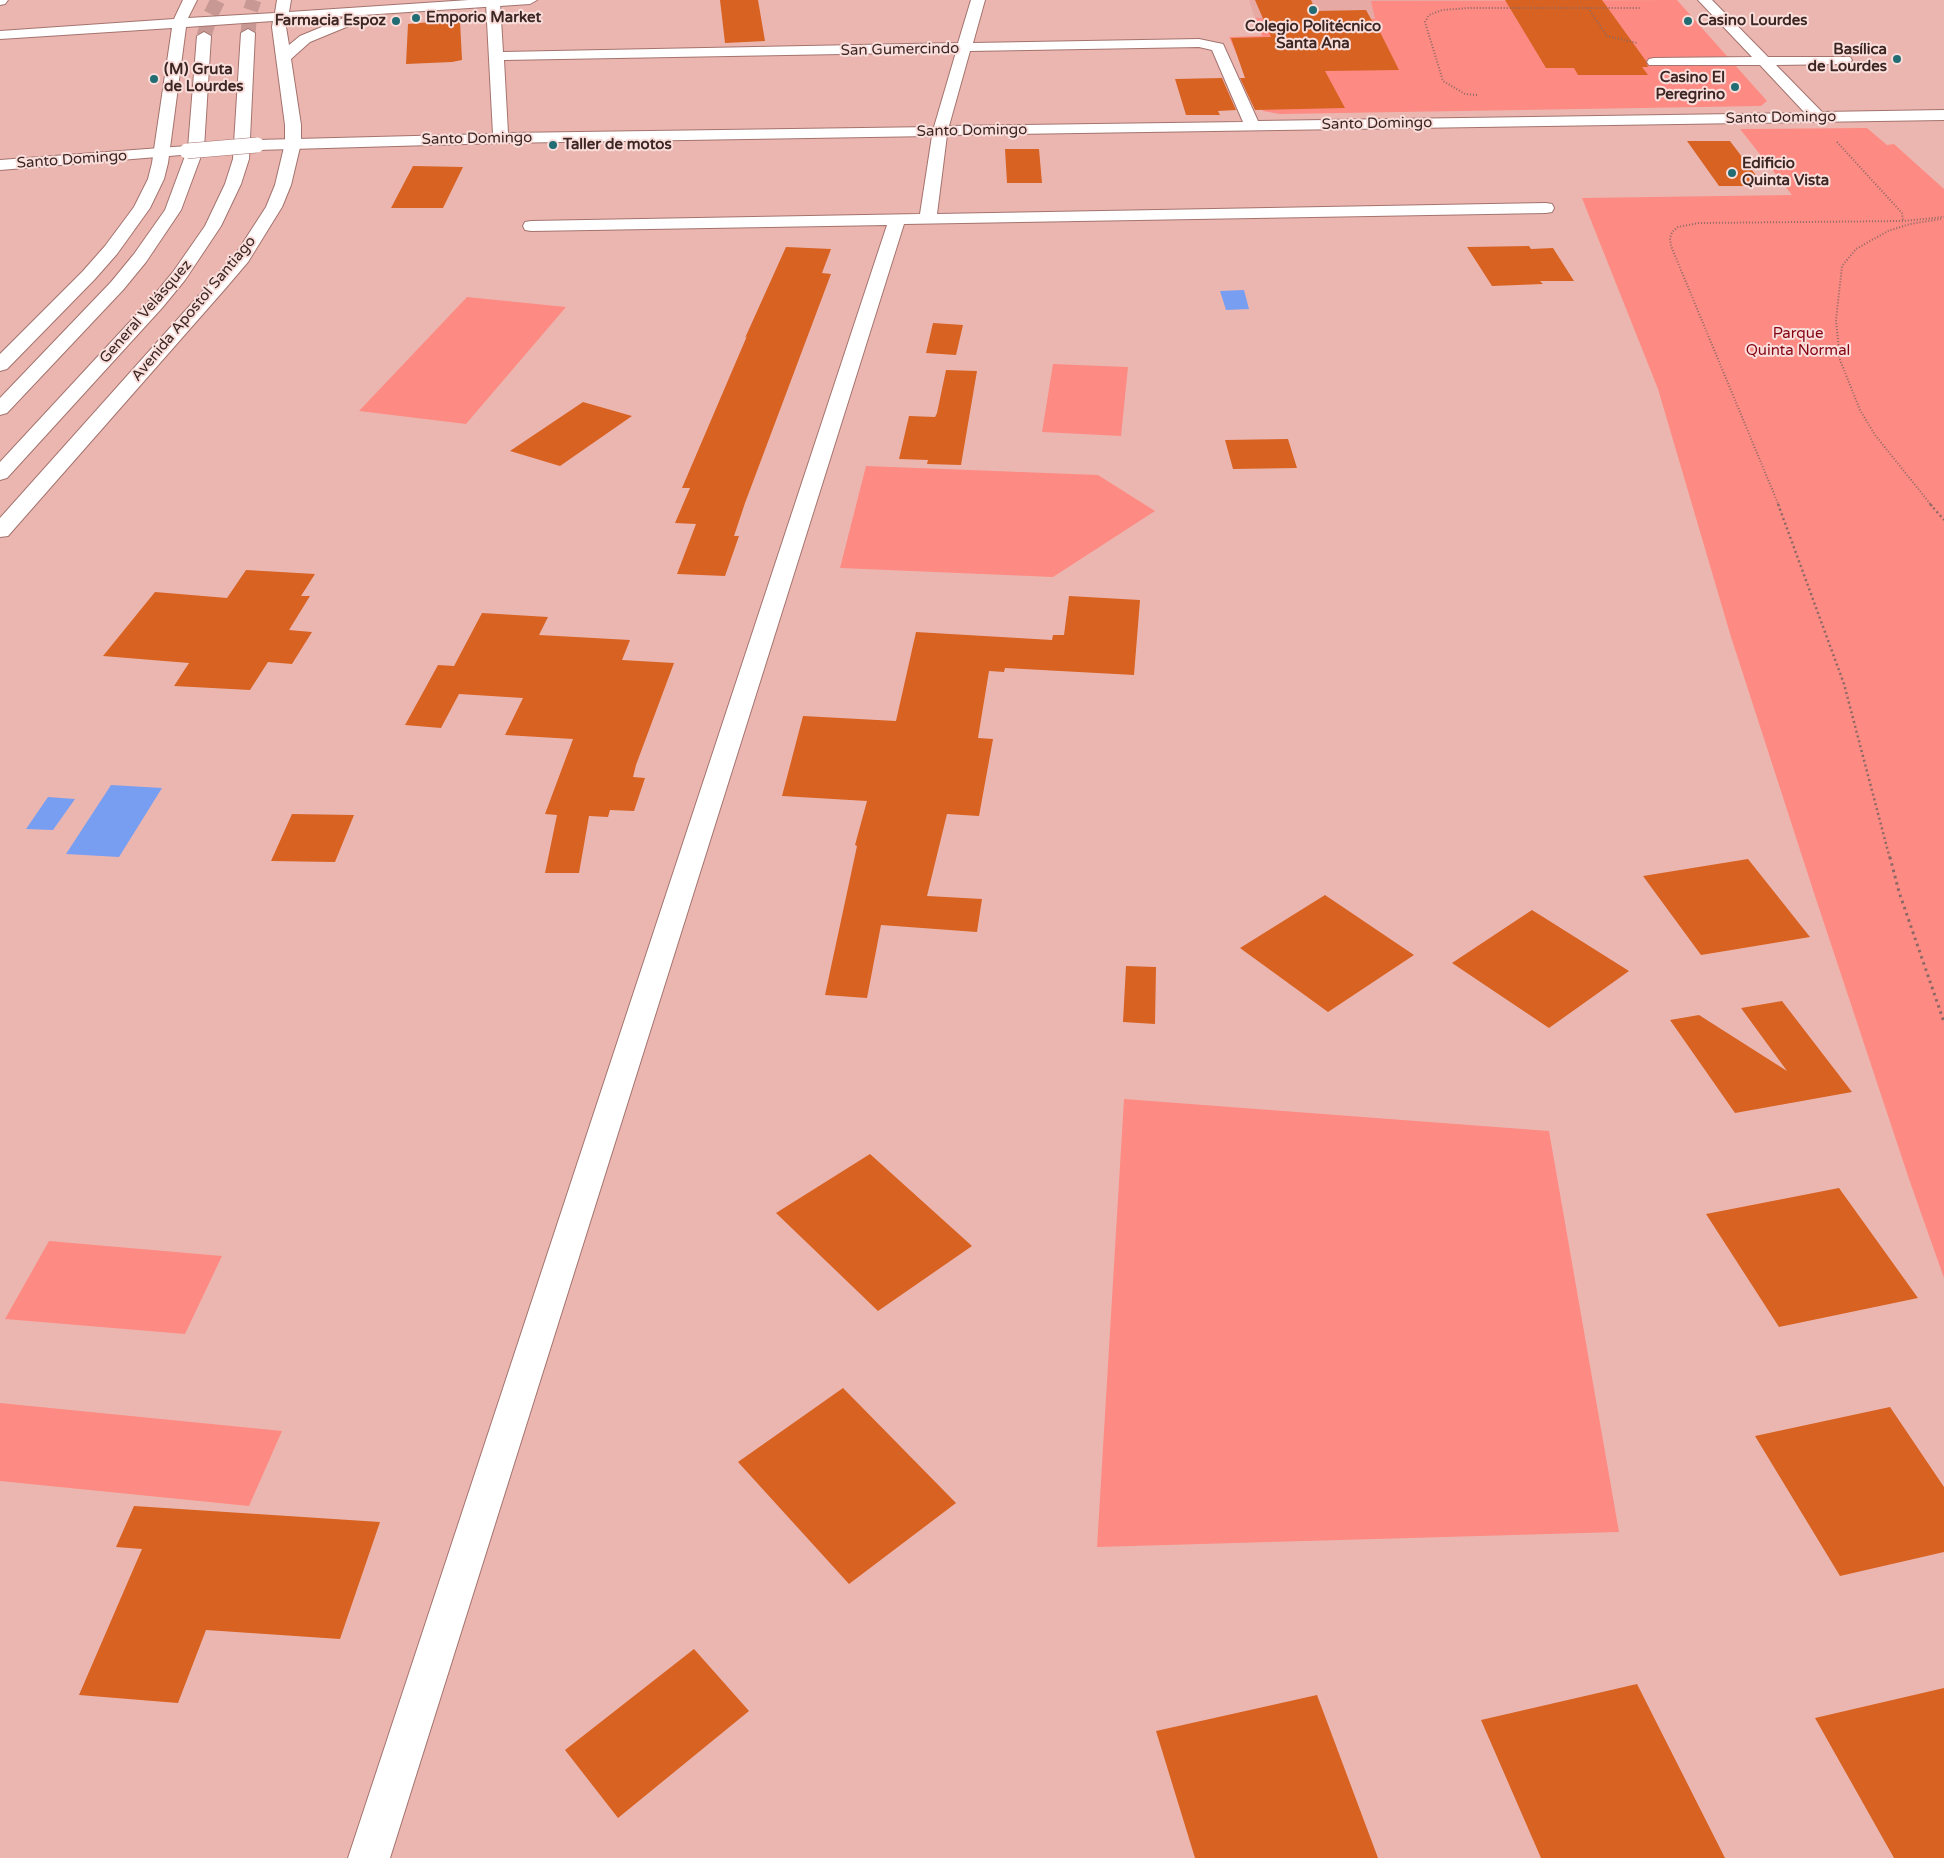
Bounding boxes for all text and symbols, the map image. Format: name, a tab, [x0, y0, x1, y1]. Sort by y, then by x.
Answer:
marker: Colegio Politécnico Santa Ana	[1307, 4, 1319, 16]
place label: Emporio Market	[426, 9, 541, 27]
place label: Farmacia Espoz	[275, 12, 386, 30]
marker: Emporio Market	[410, 12, 422, 24]
place label: Casino Lourdes	[1698, 12, 1808, 30]
marker: Farmacia Espoz	[390, 15, 402, 27]
marker: Casino Lourdes	[1682, 15, 1694, 27]
place label: Colegio Politécnico Santa Ana	[1245, 18, 1381, 53]
street label: San Gumercindo	[841, 40, 959, 60]
place label: Basílica de Lourdes	[1808, 41, 1887, 76]
marker: Basílica de Lourdes	[1891, 53, 1903, 65]
place label: (M) Gruta de Lourdes	[164, 61, 243, 96]
place label: Casino El Peregrino	[1655, 69, 1725, 104]
marker: (M) Gruta de Lourdes	[148, 73, 160, 85]
marker: Casino El Peregrino	[1729, 81, 1741, 93]
street label: Santo Domingo	[1726, 108, 1836, 128]
street label: Santo Domingo	[1322, 114, 1432, 134]
street label: Santo Domingo	[917, 121, 1027, 141]
street label: Santo Domingo	[422, 129, 532, 149]
place label: Taller de motos	[563, 136, 672, 154]
marker: Taller de motos	[547, 139, 559, 151]
street label: Santo Domingo	[16, 147, 128, 173]
place label: Edificio Quinta Vista	[1742, 155, 1829, 190]
marker: Edificio Quinta Vista	[1726, 167, 1738, 179]
street label: Avenida Apostol Santiago	[128, 233, 260, 385]
street label: General Velásquez	[96, 257, 196, 367]
park label: Parque Quinta Normal	[1746, 325, 1850, 360]

